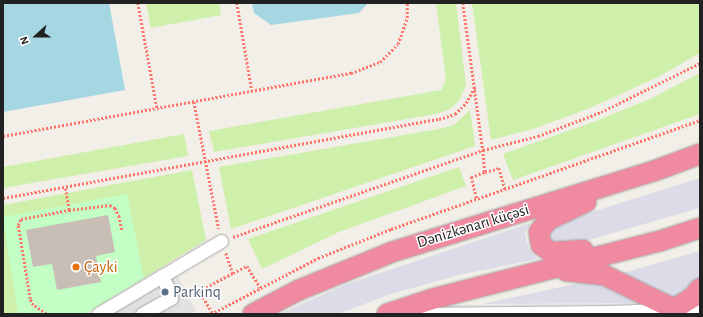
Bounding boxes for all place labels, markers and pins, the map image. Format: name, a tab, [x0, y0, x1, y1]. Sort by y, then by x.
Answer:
place label: Çayki	[84, 257, 118, 277]
marker: Çayki	[71, 262, 81, 272]
place label: Parkinq	[173, 282, 221, 302]
marker: Parkinq	[160, 287, 170, 297]

